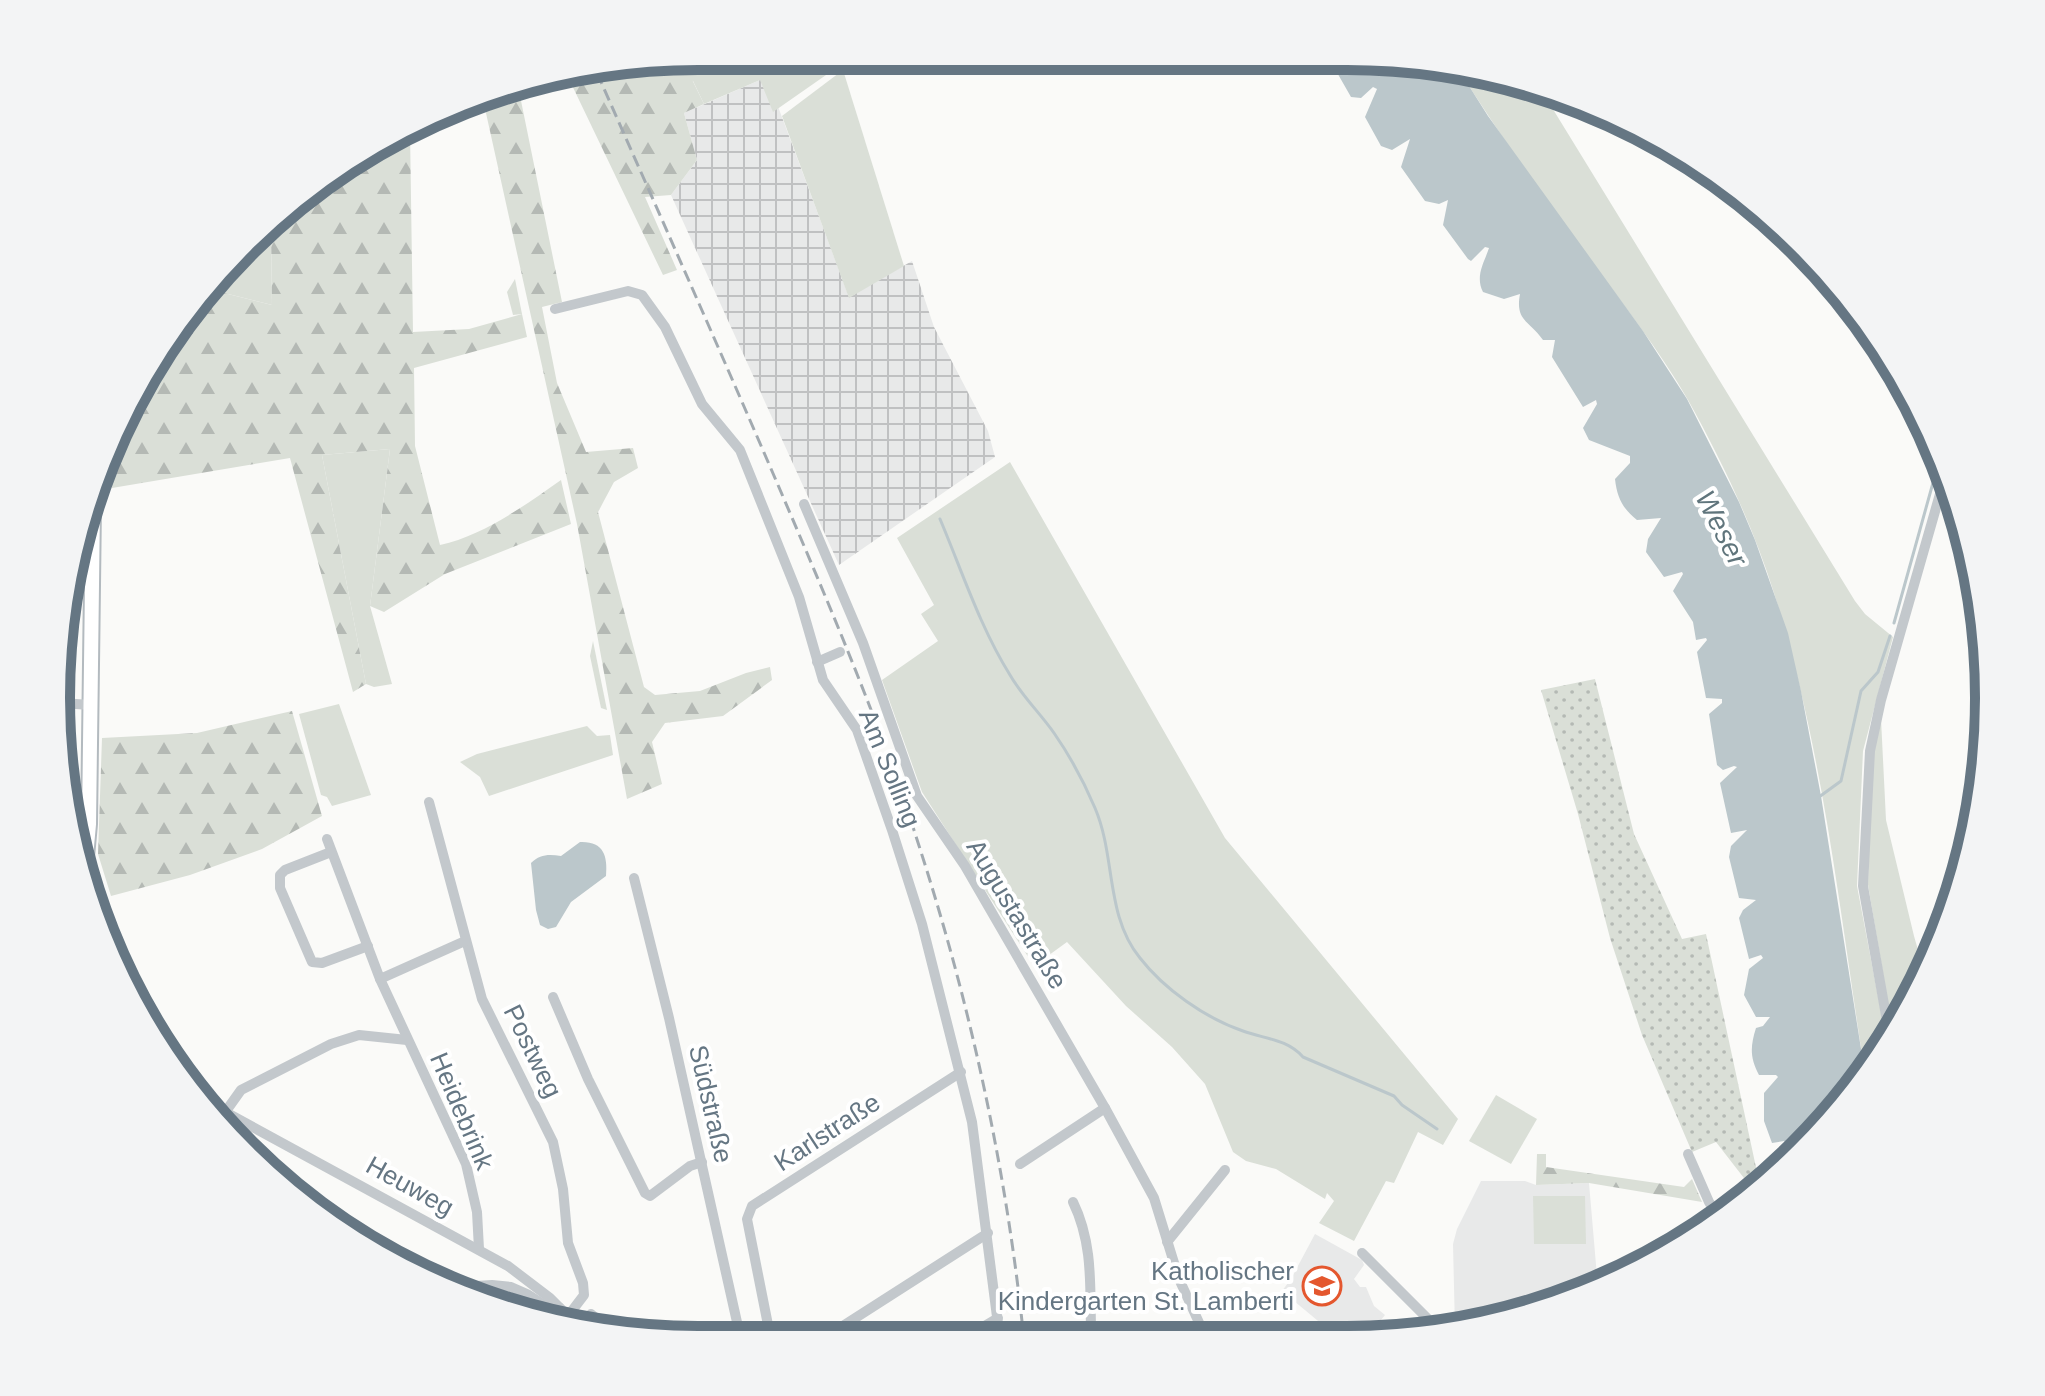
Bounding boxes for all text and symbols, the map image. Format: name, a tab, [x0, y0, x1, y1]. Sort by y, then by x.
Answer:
water label: Weser	[1689, 485, 1754, 573]
street label: Am Solling	[853, 705, 927, 831]
street label: Augustastraße	[961, 834, 1073, 994]
street label: Postweg	[498, 1000, 568, 1102]
street label: Südstraße	[683, 1042, 739, 1166]
street label: Heidebrink	[424, 1048, 500, 1175]
street label: Karlstraße	[769, 1087, 885, 1177]
street label: Heuweg	[361, 1150, 459, 1222]
place label: Katholischer Kindergarten St. Lamberti	[998, 1256, 1294, 1316]
school or university icon: Katholischer Kindergarten St. Lamberti	[1301, 1265, 1343, 1307]

